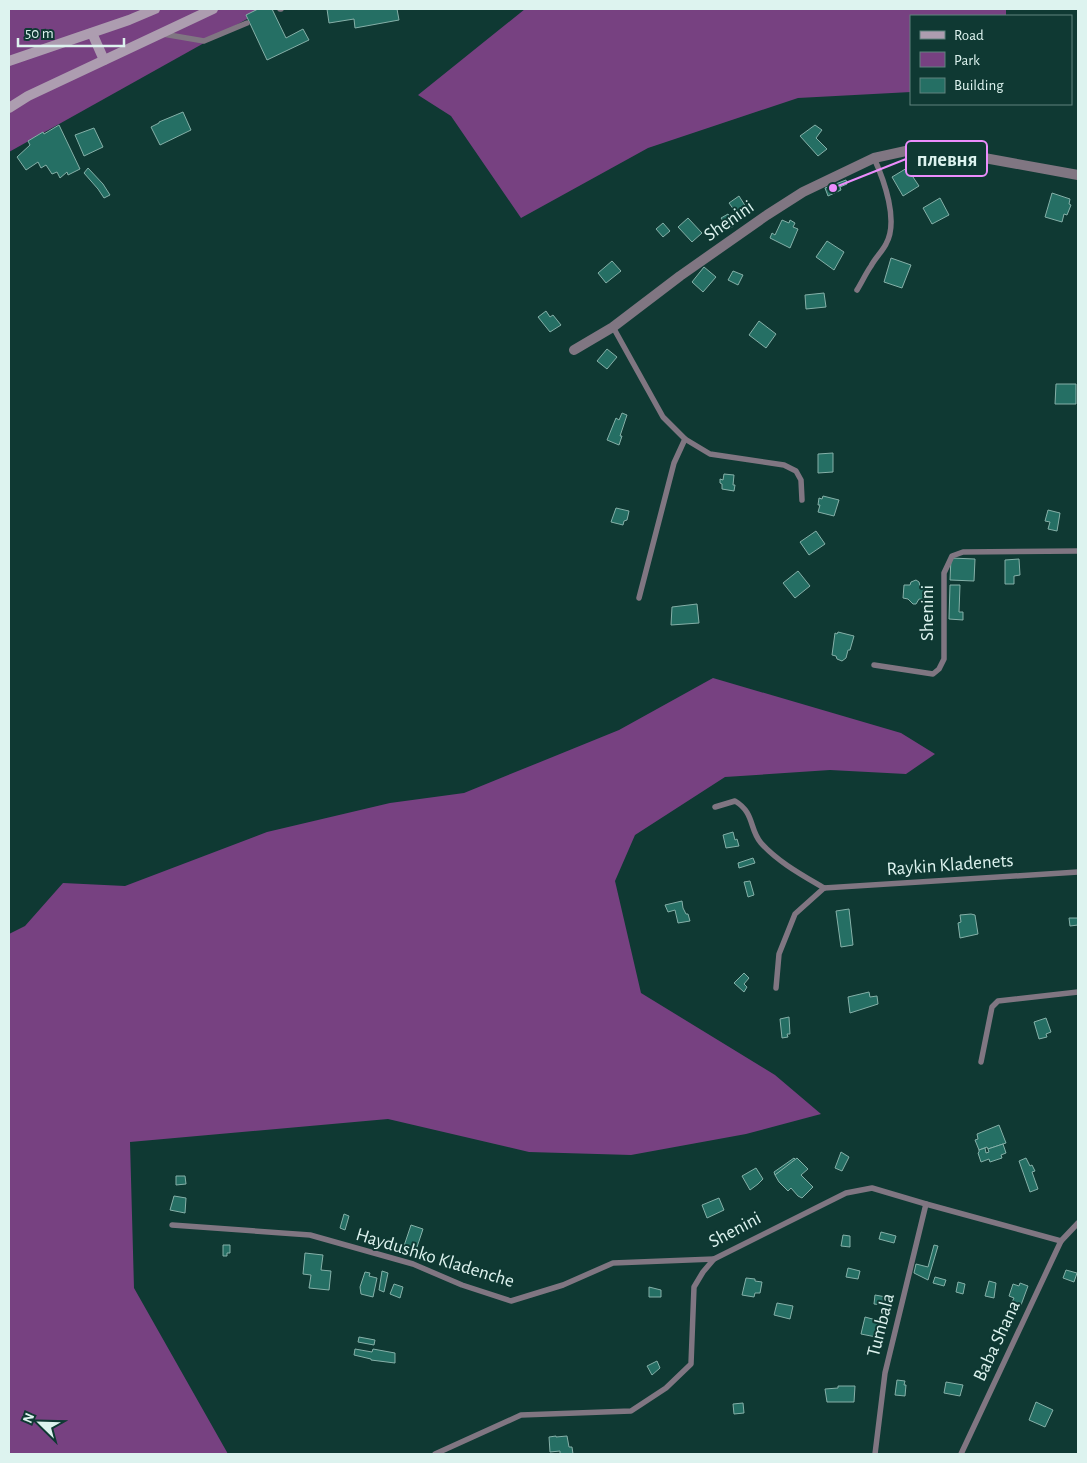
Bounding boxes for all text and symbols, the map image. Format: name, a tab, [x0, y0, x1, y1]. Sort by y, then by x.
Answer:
scale bar	[18, 15, 124, 47]
legend	[910, 15, 1072, 105]
text: 50 m	[25, 26, 54, 41]
text: Road	[954, 28, 984, 43]
text: Park	[954, 53, 980, 68]
text: Building	[954, 78, 1004, 93]
callout: плевня	[906, 141, 987, 176]
text: плевня	[917, 150, 977, 170]
street label: Shenini	[701, 197, 757, 245]
street label: Shenini	[918, 585, 937, 641]
street label: Raykin Kladenets	[886, 851, 1014, 879]
street label: Shenini	[706, 1208, 764, 1252]
street label: Haydushko Kladenche	[354, 1225, 516, 1291]
street label: Tumbala	[864, 1291, 898, 1359]
street label: Baba Shana	[970, 1298, 1024, 1384]
north arrow	[15, 1398, 65, 1448]
text: N	[21, 1411, 37, 1426]

